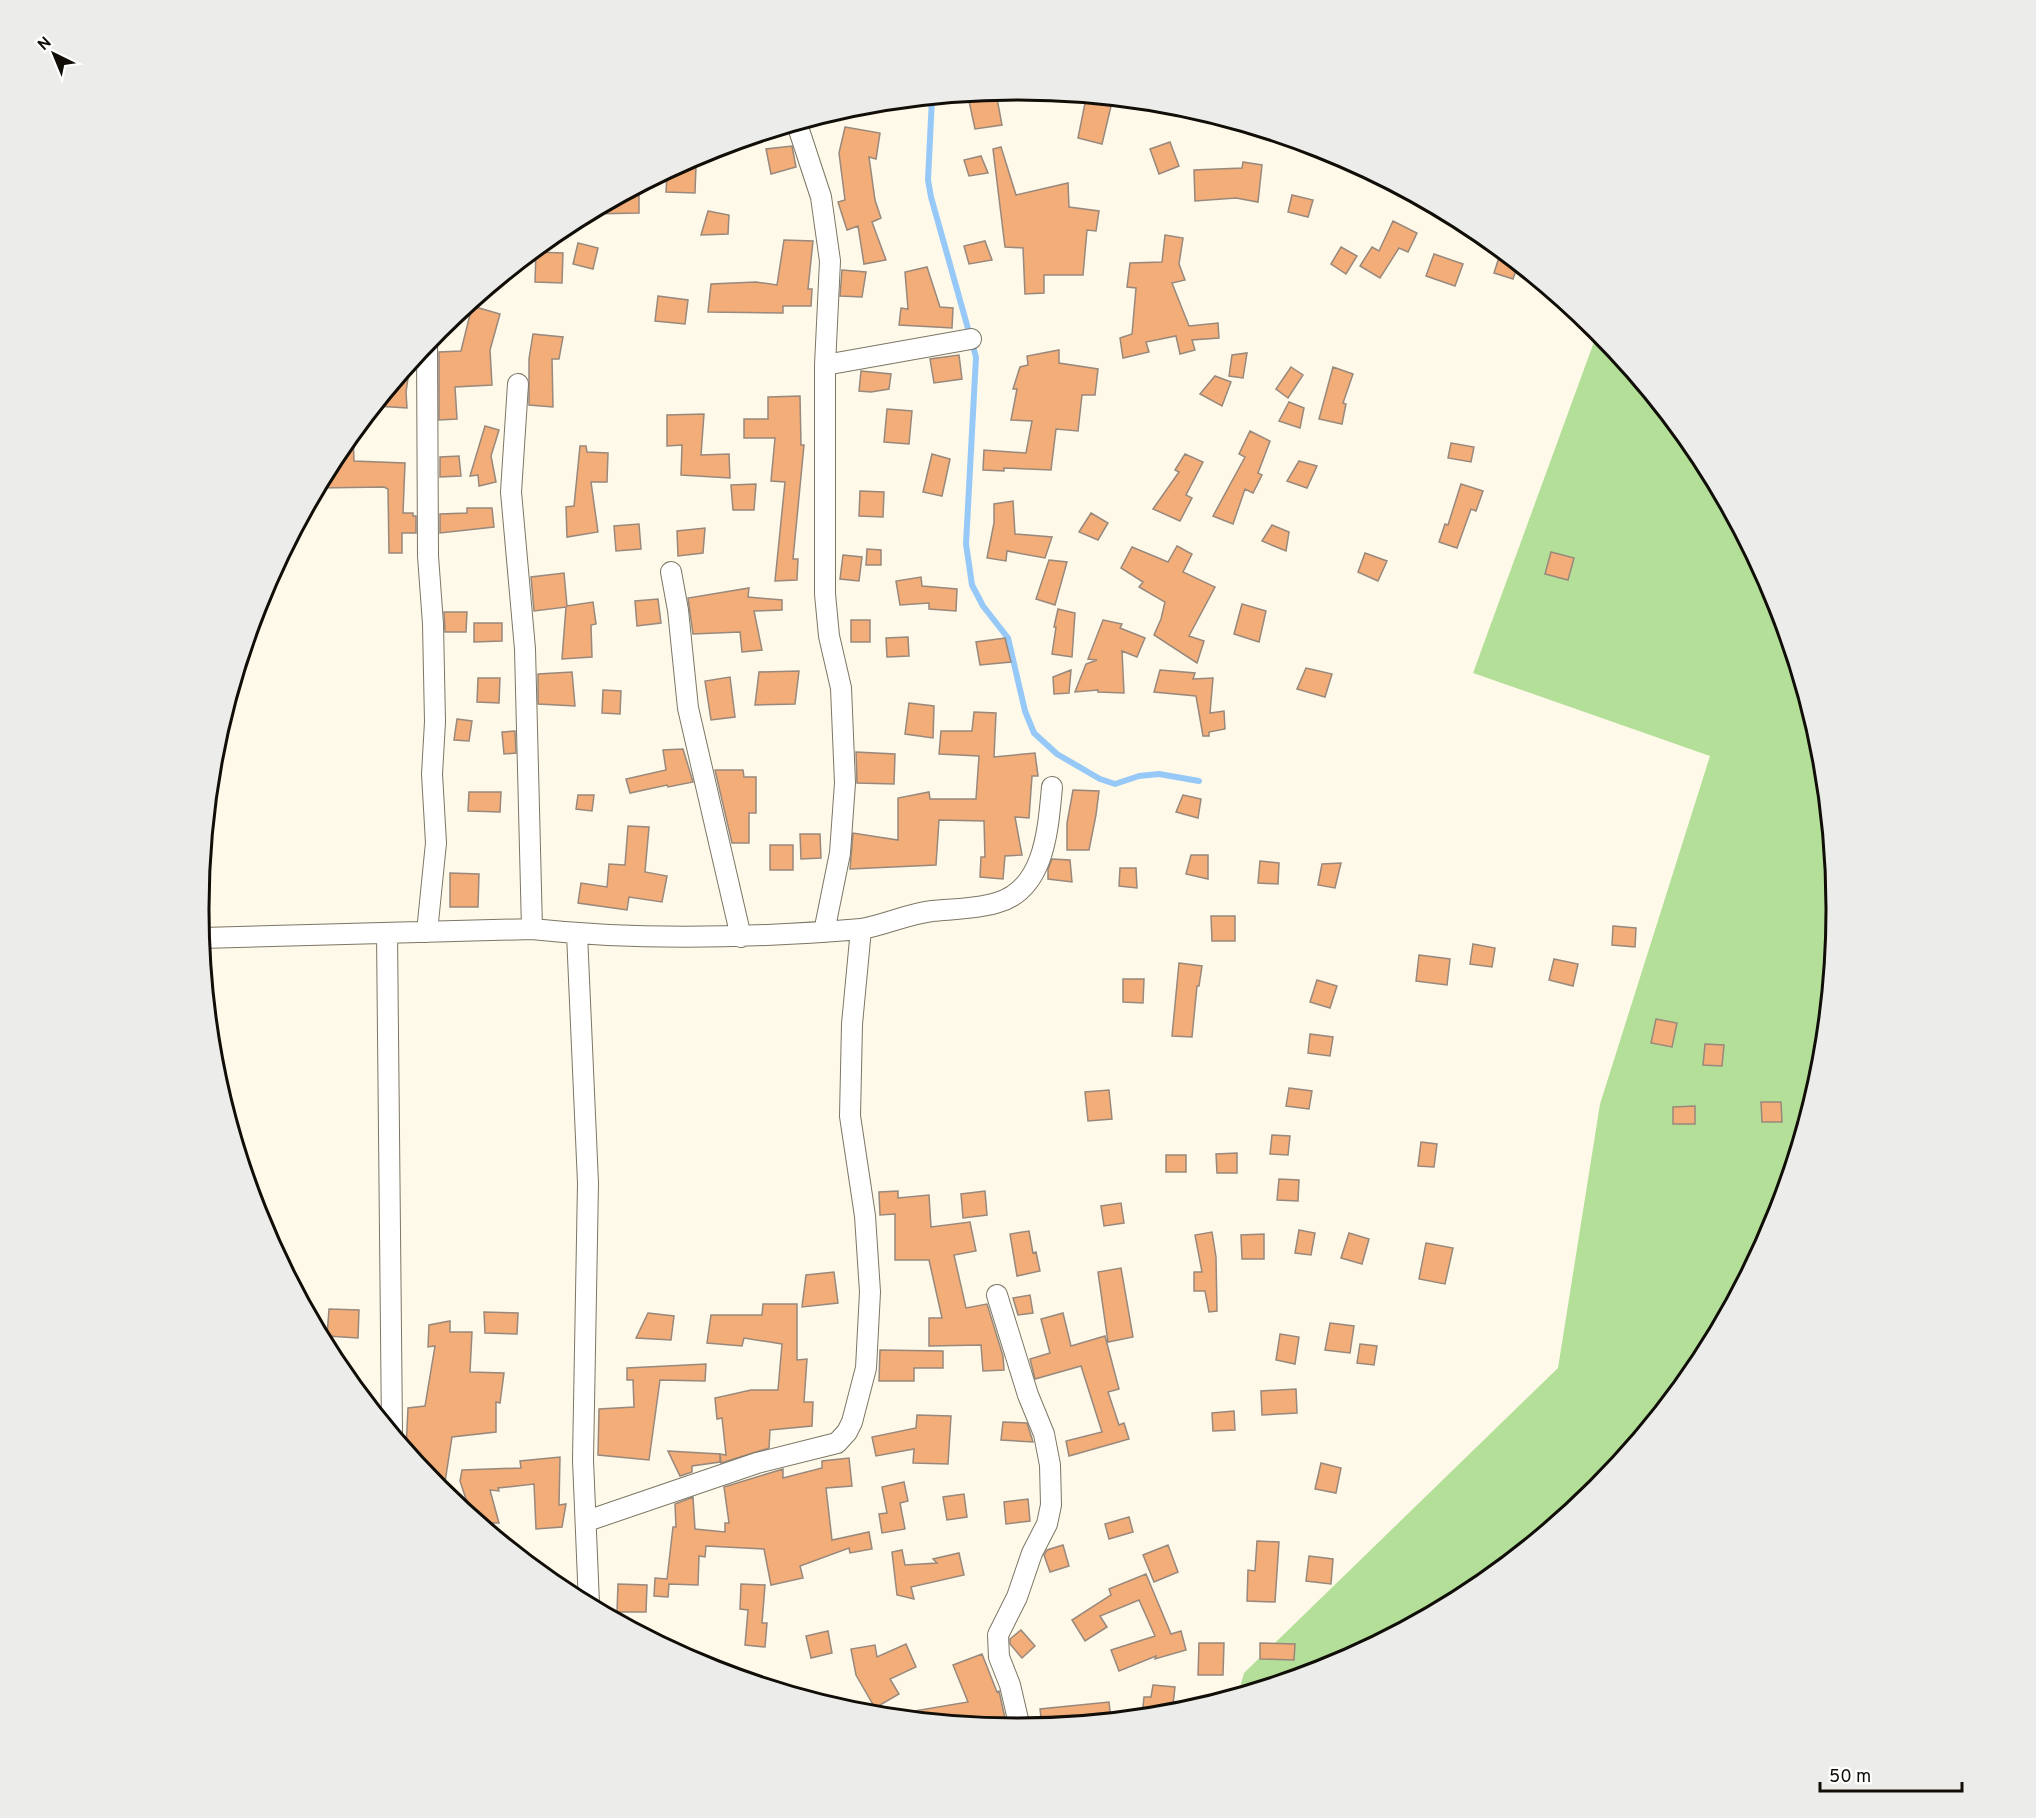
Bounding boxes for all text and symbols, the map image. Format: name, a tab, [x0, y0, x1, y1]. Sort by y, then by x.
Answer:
north arrow	[24, 24, 84, 84]
text: N	[34, 33, 56, 56]
scale bar	[1820, 1755, 1962, 1793]
text: 50 m	[1829, 1766, 1871, 1789]

